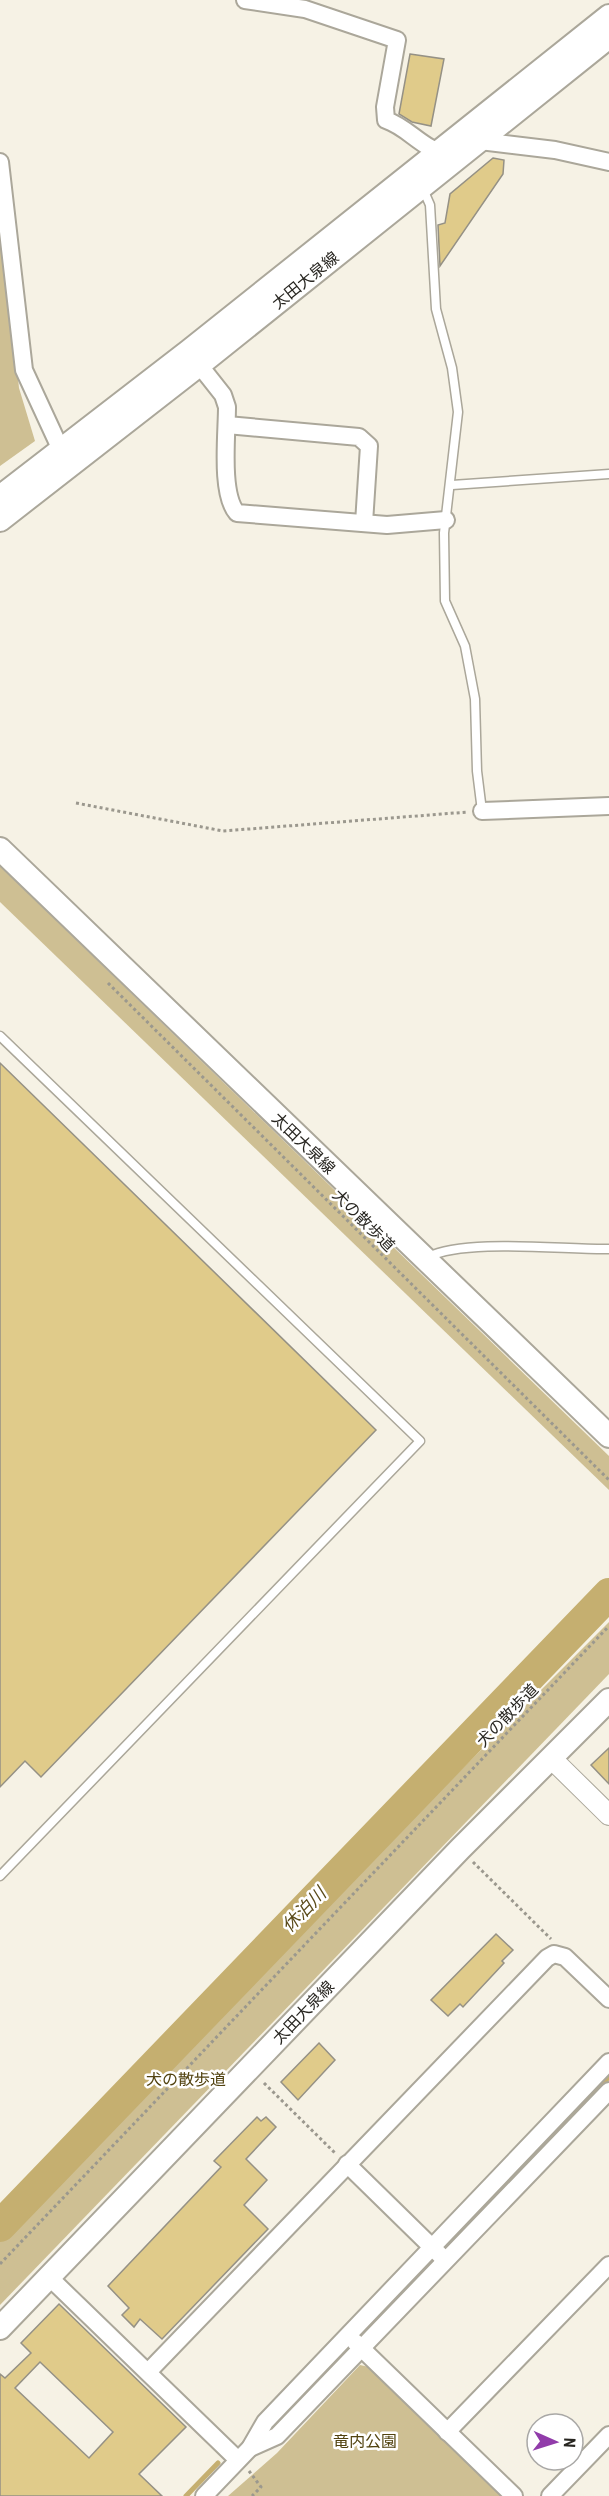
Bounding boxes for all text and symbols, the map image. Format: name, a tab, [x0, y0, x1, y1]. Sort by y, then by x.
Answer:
street label: 太田大泉線	[268, 248, 342, 313]
street label: 太田大泉線	[268, 1109, 339, 1178]
street label: 犬の散歩道	[329, 1185, 399, 1255]
street label: 犬の散歩道	[473, 1680, 542, 1751]
water label: 休泊川	[277, 1881, 331, 1936]
street label: 太田大泉線	[269, 1977, 338, 2048]
park label: 犬の散歩道	[146, 2070, 226, 2089]
north arrow	[525, 2412, 585, 2472]
park label: 竜内公園	[333, 2432, 397, 2451]
text: N	[560, 2437, 579, 2448]

